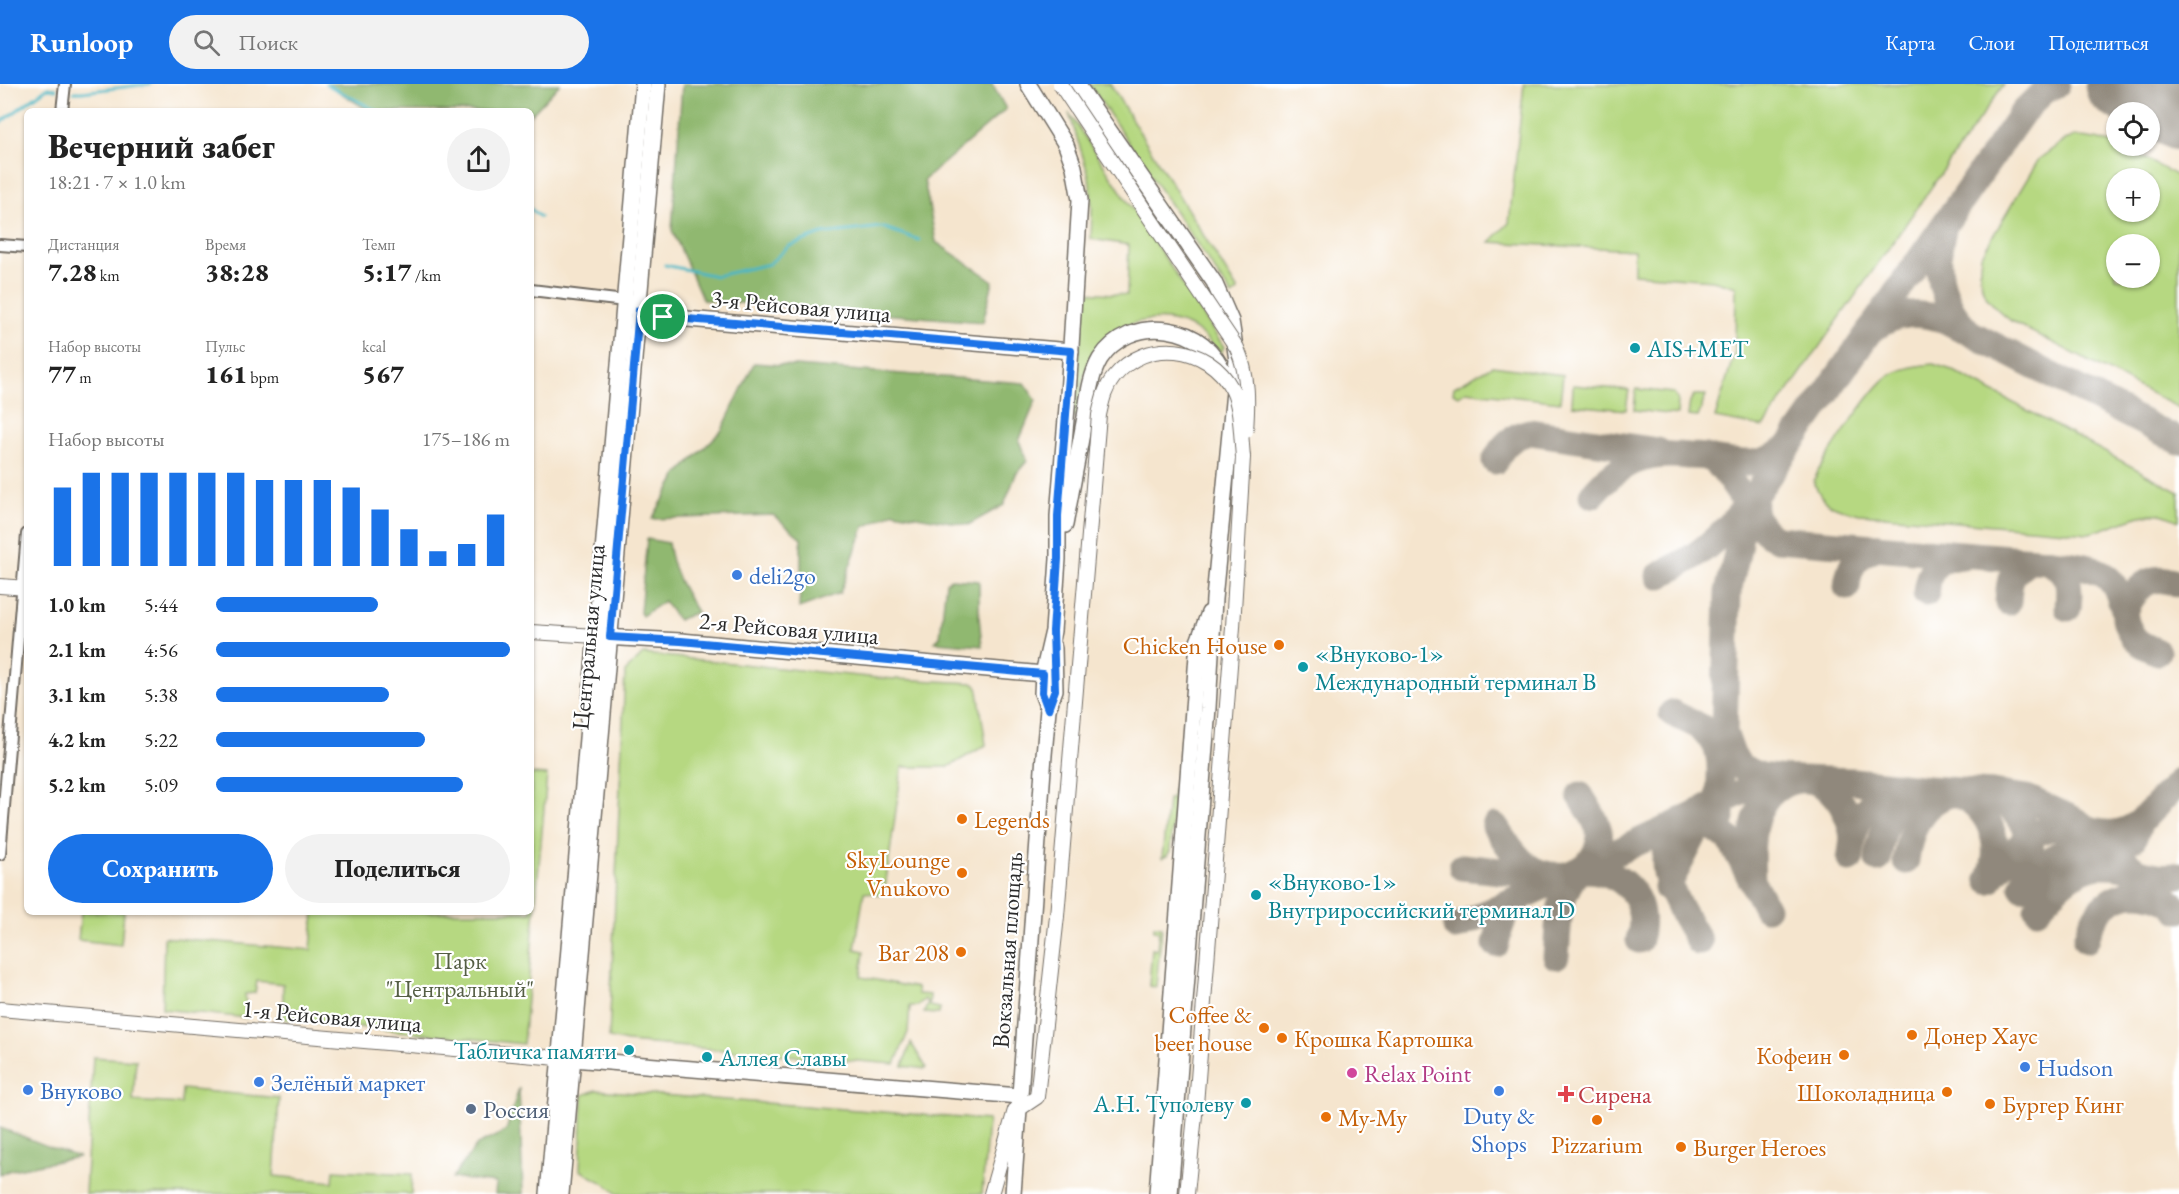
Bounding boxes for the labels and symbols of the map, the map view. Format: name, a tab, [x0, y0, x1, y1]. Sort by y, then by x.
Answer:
street label: 3-я Рейсовая улица	[710, 283, 893, 329]
pin	[637, 291, 688, 342]
place label: AIS+MET	[1646, 333, 1749, 364]
marker: AIS+MET	[1628, 341, 1642, 355]
street label: Центральная улица	[564, 542, 612, 731]
place label: deli2go	[749, 560, 816, 591]
marker: deli2go	[730, 568, 744, 582]
street label: 2-я Рейсовая улица	[698, 605, 881, 651]
place label: Chicken House	[1123, 630, 1267, 661]
marker: Chicken House	[1272, 638, 1286, 652]
place label: «Внуково-1» Международный терминал B	[1315, 638, 1596, 697]
marker: «Внуково-1» Международный терминал B	[1296, 660, 1310, 674]
place label: Legends	[974, 804, 1050, 835]
marker: Legends	[955, 812, 969, 826]
place label: SkyLounge Vnukovo	[846, 844, 950, 903]
street label: Вокзальная площадь	[985, 851, 1029, 1049]
marker: SkyLounge Vnukovo	[955, 866, 969, 880]
place label: «Внуково-1» Внутрироссийский терминал D	[1268, 866, 1575, 925]
marker: «Внуково-1» Внутрироссийский терминал D	[1249, 888, 1263, 902]
place label: Bar 208	[878, 937, 949, 968]
park label: Парк "Центральный"	[386, 945, 534, 1004]
marker: Bar 208	[954, 945, 968, 959]
street label: 1-я Рейсовая улица	[241, 993, 424, 1039]
place label: Coffee & beer house	[1154, 999, 1252, 1058]
place label: Донер Хаус	[1924, 1020, 2038, 1051]
marker: Coffee & beer house	[1257, 1021, 1271, 1035]
place label: Крошка Картошка	[1294, 1023, 1474, 1054]
marker: Донер Хаус	[1905, 1028, 1919, 1042]
marker: Крошка Картошка	[1275, 1031, 1289, 1045]
place label: Табличка памяти	[453, 1035, 617, 1066]
place label: Кофеин	[1756, 1040, 1832, 1071]
place label: Аллея Славы	[718, 1042, 847, 1073]
marker: Табличка памяти	[622, 1043, 636, 1057]
marker: Кофеин	[1837, 1048, 1851, 1062]
marker: Аллея Славы	[700, 1050, 714, 1064]
place label: Hudson	[2037, 1052, 2114, 1083]
place label: Relax Point	[1364, 1058, 1471, 1089]
marker: Hudson	[2018, 1060, 2032, 1074]
marker: Relax Point	[1345, 1066, 1359, 1080]
place label: Зелёный маркет	[271, 1067, 426, 1098]
place label: Внуково	[40, 1075, 122, 1106]
marker: Зелёный маркет	[252, 1075, 266, 1089]
place label: Шоколадница	[1797, 1077, 1935, 1108]
place label: Сирена	[1578, 1079, 1652, 1110]
marker: Внуково	[21, 1083, 35, 1097]
marker: Duty & Shops	[1492, 1084, 1506, 1098]
marker: Шоколадница	[1940, 1085, 1954, 1099]
marker: Сирена	[1559, 1087, 1573, 1101]
place label: А.Н. Туполеву	[1092, 1088, 1234, 1119]
place label: Бургер Кинг	[2002, 1089, 2124, 1120]
place label: Россия	[483, 1094, 549, 1125]
marker: А.Н. Туполеву	[1239, 1096, 1253, 1110]
marker: Бургер Кинг	[1983, 1097, 1997, 1111]
place label: Duty & Shops	[1463, 1100, 1535, 1159]
marker: Россия	[464, 1102, 478, 1116]
place label: Му-Му	[1338, 1102, 1407, 1133]
marker: Му-Му	[1319, 1110, 1333, 1124]
marker: Pizzarium	[1590, 1113, 1604, 1127]
place label: Pizzarium	[1551, 1129, 1643, 1160]
place label: Burger Heroes	[1693, 1132, 1826, 1163]
marker: Burger Heroes	[1674, 1140, 1688, 1154]

